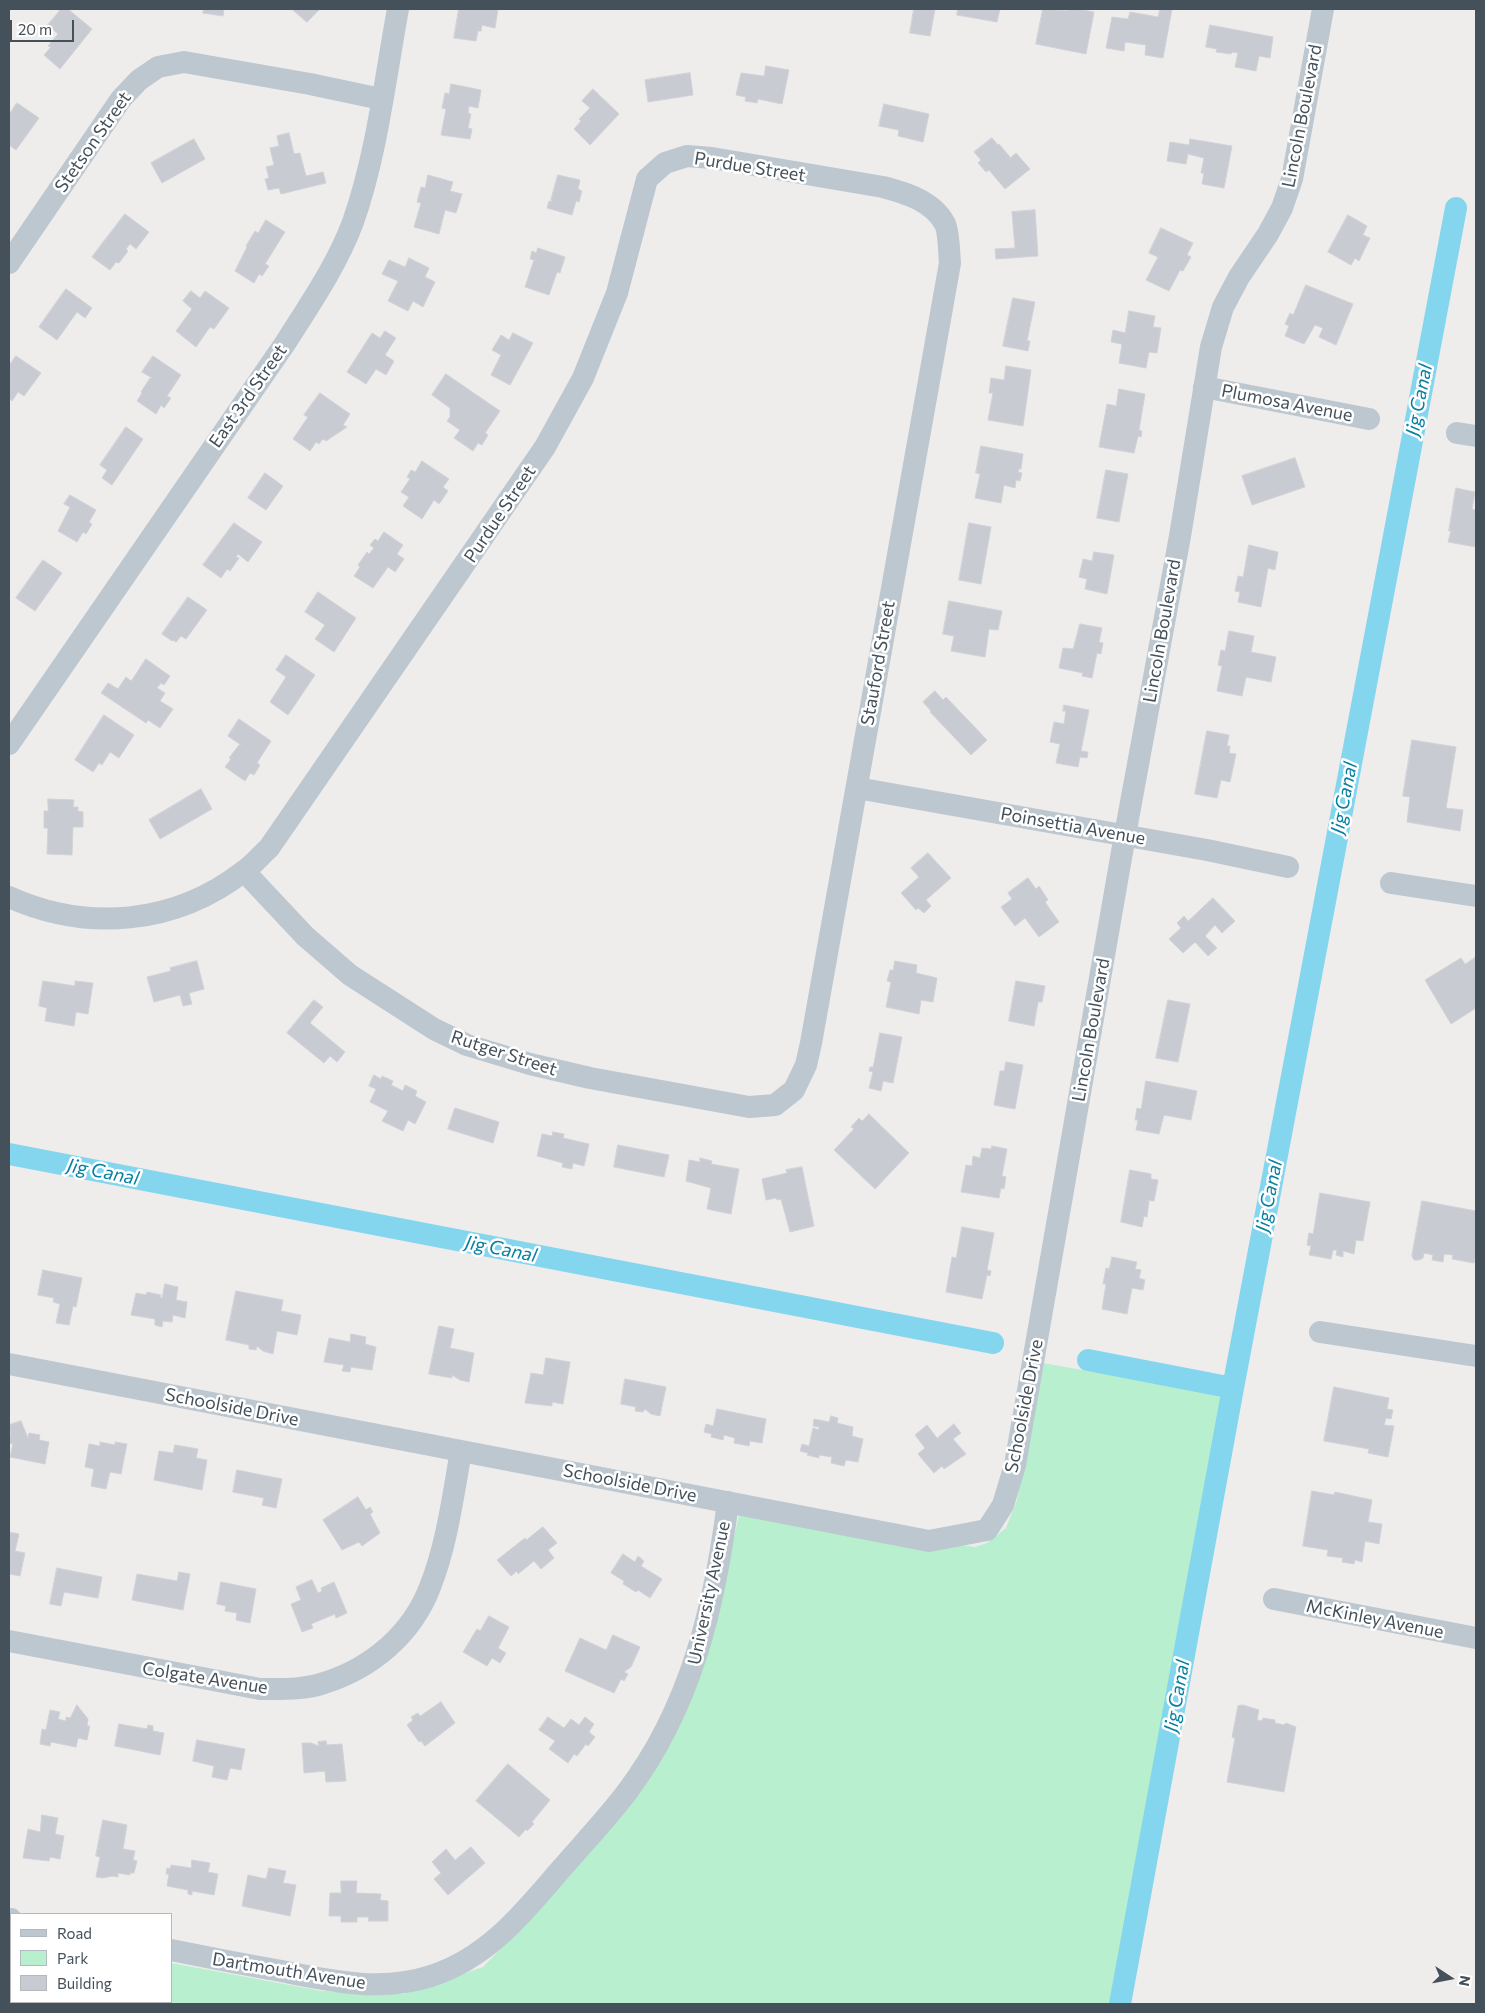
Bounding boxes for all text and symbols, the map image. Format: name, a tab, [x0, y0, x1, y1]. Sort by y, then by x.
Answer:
scale bar	[12, 10, 76, 42]
text: 20 m	[18, 20, 52, 38]
street label: Lincoln Boulevard	[1278, 43, 1326, 189]
street label: Stetson Street	[50, 87, 136, 197]
street label: Purdue Street	[693, 148, 807, 186]
street label: East 3rd Street	[204, 340, 292, 452]
water label: Jig Canal	[1401, 362, 1437, 438]
street label: Plumosa Avenue	[1220, 380, 1354, 426]
street label: Purdue Street	[460, 461, 540, 567]
street label: Lincoln Boulevard	[1139, 558, 1185, 704]
street label: Stauford Street	[856, 599, 900, 727]
water label: Jig Canal	[1326, 760, 1362, 836]
street label: Poinsettia Avenue	[999, 803, 1147, 849]
street label: Lincoln Boulevard	[1068, 957, 1114, 1103]
street label: Rutger Street	[448, 1026, 560, 1080]
water label: Jig Canal	[65, 1154, 141, 1190]
water label: Jig Canal	[1251, 1158, 1287, 1234]
water label: Jig Canal	[463, 1231, 539, 1267]
street label: Schoolside Drive	[1000, 1337, 1048, 1475]
street label: Schoolside Drive	[163, 1383, 301, 1431]
street label: Schoolside Drive	[561, 1459, 699, 1507]
street label: University Avenue	[683, 1519, 735, 1667]
street label: McKinley Avenue	[1304, 1595, 1446, 1643]
street label: Colgate Avenue	[141, 1657, 269, 1699]
water label: Jig Canal	[1159, 1658, 1195, 1734]
legend	[10, 1913, 172, 2003]
text: Road	[57, 1924, 92, 1942]
street label: Dartmouth Avenue	[211, 1948, 367, 1994]
text: Park	[57, 1949, 88, 1967]
north arrow	[1425, 1953, 1475, 2003]
text: Building	[57, 1974, 112, 1992]
text: N	[1456, 1974, 1475, 1988]

